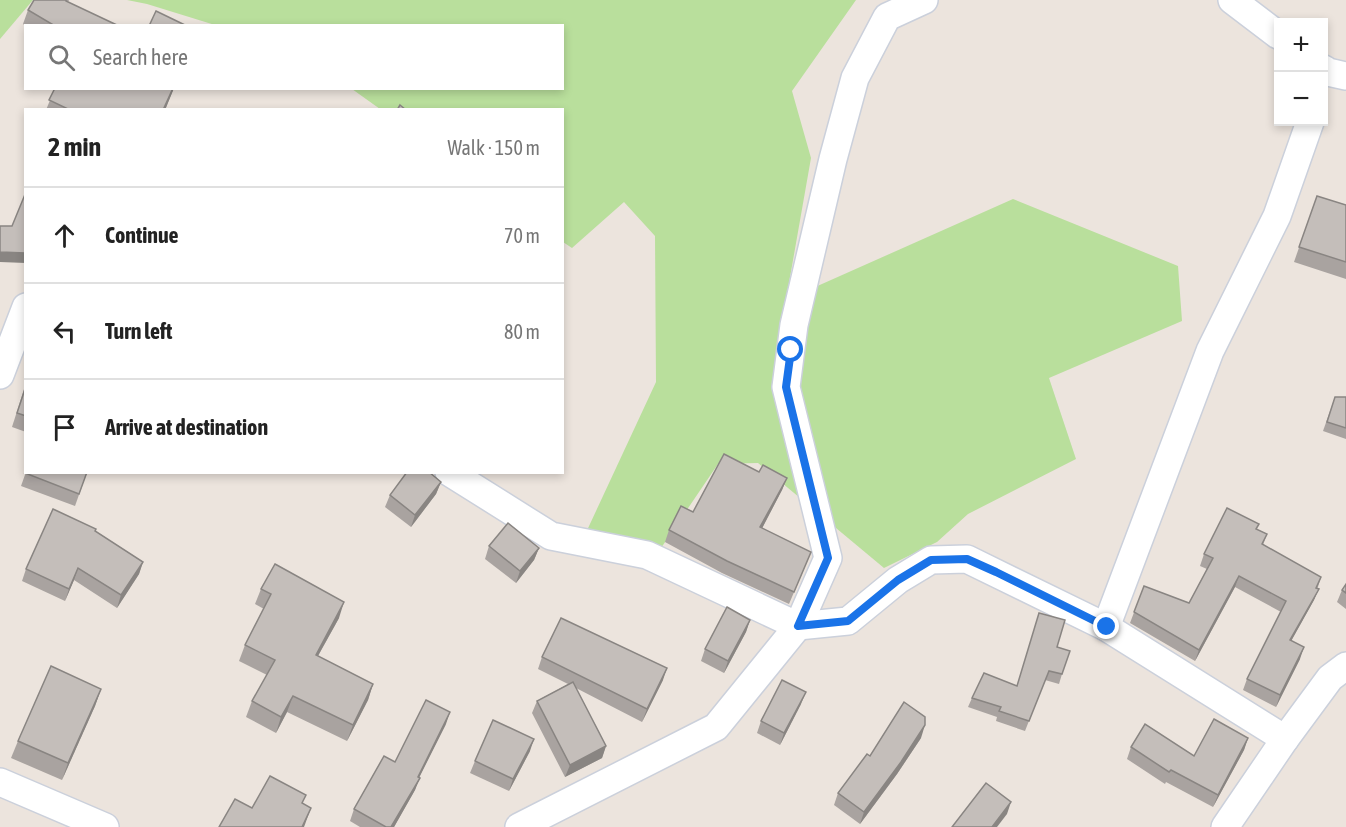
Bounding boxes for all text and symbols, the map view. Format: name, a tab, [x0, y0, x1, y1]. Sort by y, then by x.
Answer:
map controls	[1274, 18, 1328, 126]
button: +	[1274, 18, 1328, 72]
search box	[24, 24, 564, 90]
icon: search	[45, 41, 78, 74]
text: Search here	[93, 44, 188, 70]
button: −	[1274, 72, 1328, 126]
text: 2 min	[48, 132, 101, 162]
text: Walk · 150 m	[448, 136, 540, 159]
icon: ahead	[48, 219, 81, 252]
text: Continue	[105, 222, 179, 248]
text: 70 m	[504, 224, 540, 247]
icon: left	[48, 315, 81, 348]
text: Turn left	[105, 318, 172, 344]
text: 80 m	[504, 320, 540, 343]
route start	[777, 336, 803, 362]
icon: arrive	[48, 411, 81, 444]
text: Arrive at destination	[105, 414, 268, 440]
route end	[1093, 613, 1119, 639]

